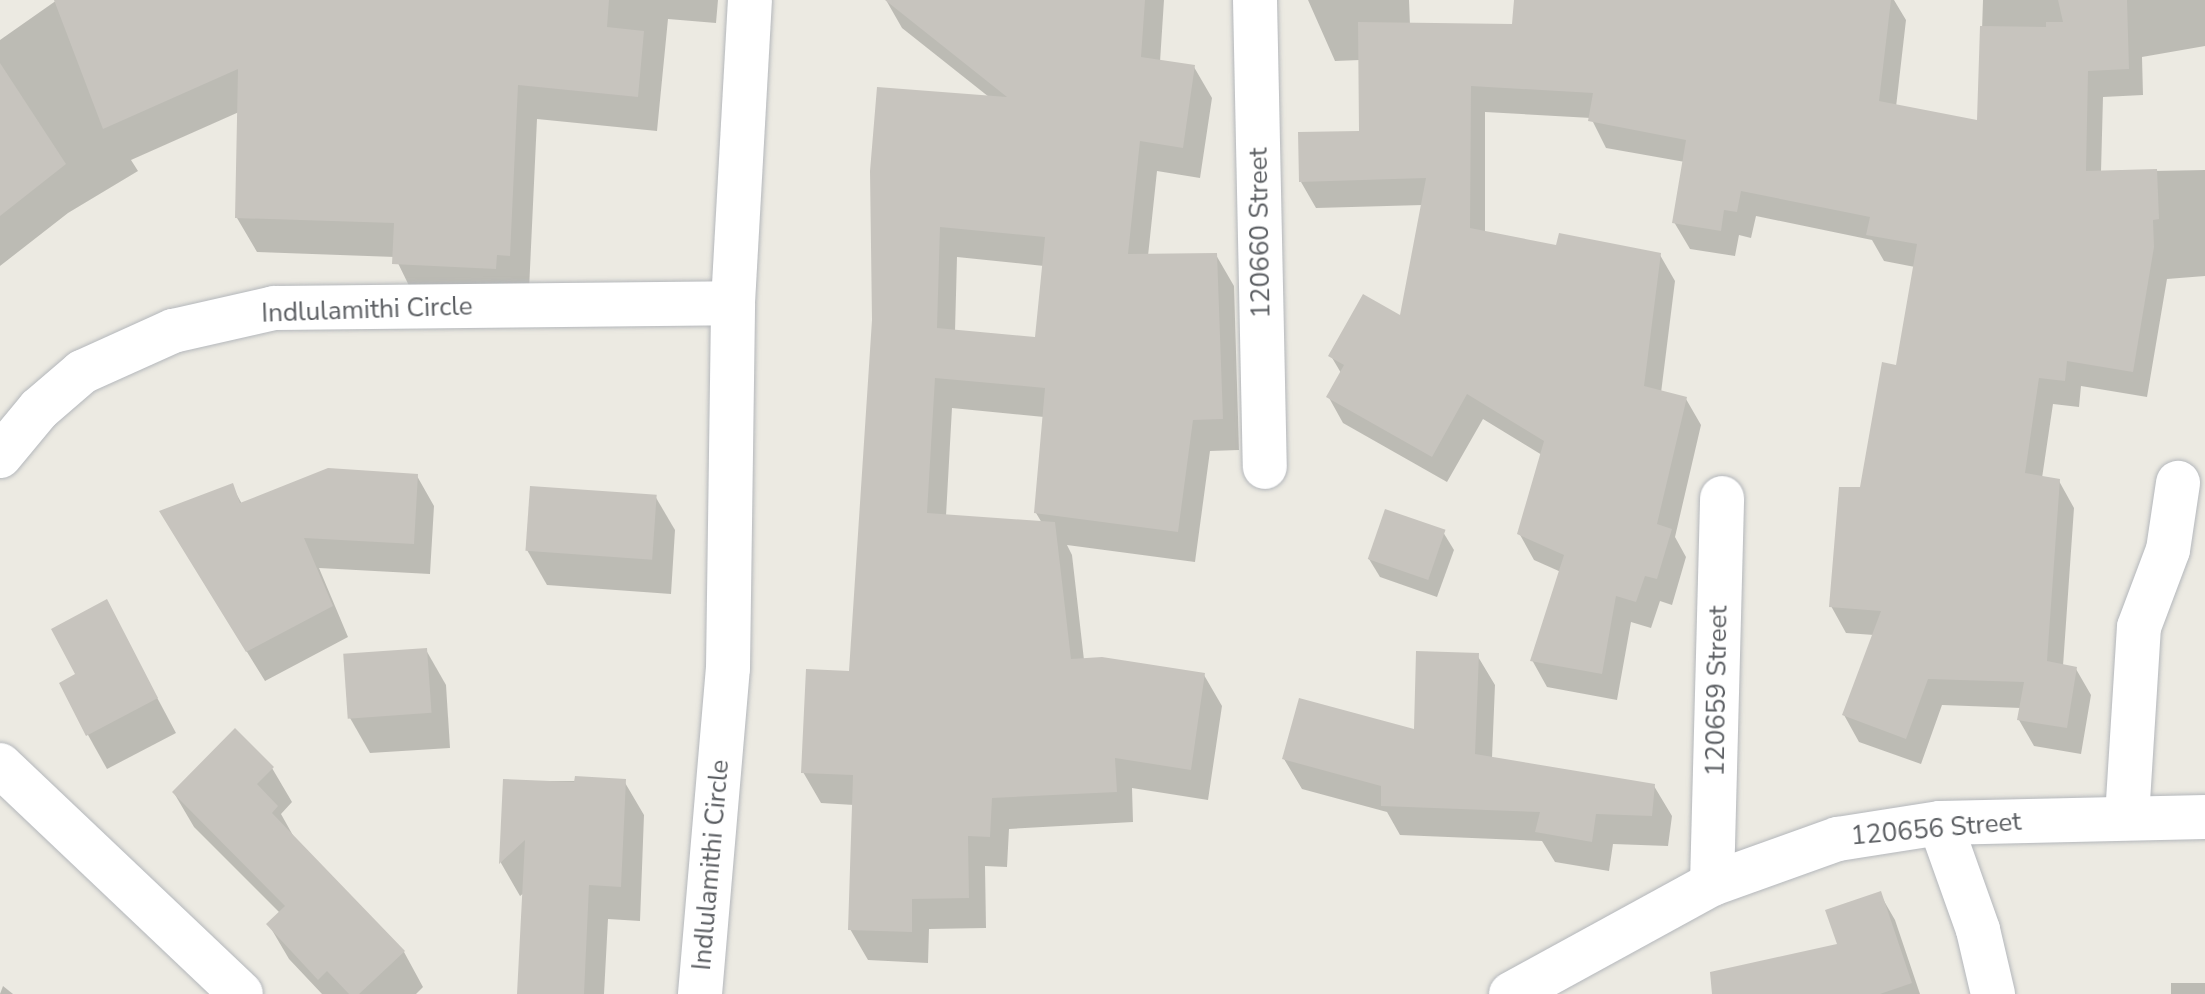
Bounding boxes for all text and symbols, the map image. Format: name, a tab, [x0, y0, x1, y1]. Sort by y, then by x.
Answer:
street label: 120660 Street	[1243, 147, 1277, 319]
street label: Indlulamithi Circle	[261, 291, 473, 329]
street label: 120659 Street	[1700, 605, 1734, 777]
street label: Indlulamithi Circle	[686, 758, 736, 972]
street label: 120656 Street	[1849, 806, 2023, 852]

